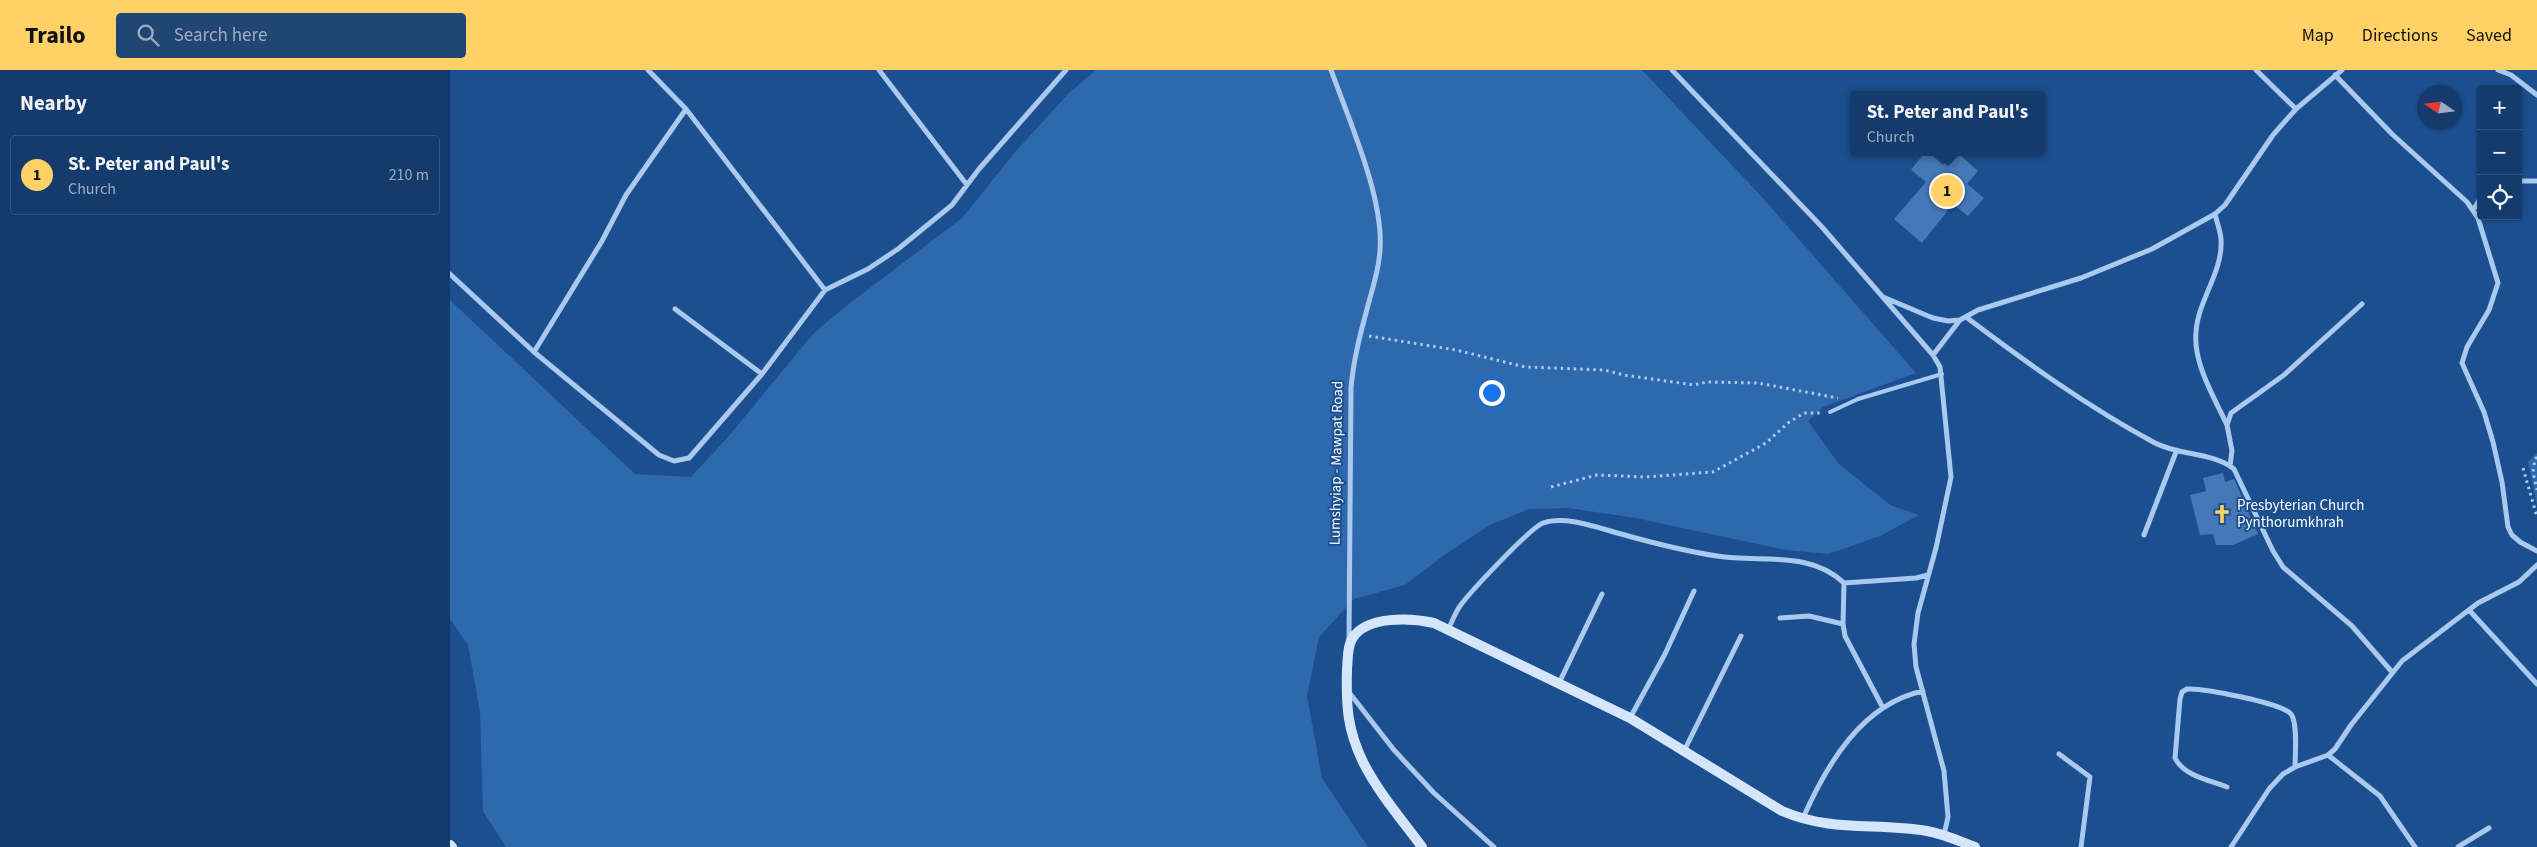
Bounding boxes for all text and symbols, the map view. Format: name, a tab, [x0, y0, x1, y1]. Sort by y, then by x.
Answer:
search box	[116, 13, 466, 58]
text: Trailo	[25, 18, 86, 53]
icon: search	[134, 21, 162, 49]
text: Search here	[174, 22, 267, 49]
text: Map	[2302, 23, 2334, 48]
text: Directions	[2362, 23, 2438, 48]
text: Saved	[2466, 23, 2512, 48]
north arrow	[2417, 85, 2462, 130]
map controls	[2477, 85, 2522, 220]
button: +	[2477, 85, 2522, 130]
text: Nearby	[20, 88, 87, 118]
popup	[1850, 91, 2045, 156]
text: St. Peter and Paul's	[1867, 99, 2028, 126]
text: Church	[1867, 126, 1915, 148]
button: −	[2477, 130, 2522, 175]
text: St. Peter and Paul's	[68, 151, 230, 178]
text: 1	[33, 164, 41, 186]
text: 210 m	[389, 164, 429, 186]
pin: 1	[1931, 172, 1963, 210]
button: locate	[2477, 175, 2522, 220]
text: Church	[68, 178, 116, 200]
your location	[1479, 380, 1505, 406]
street label: Lumshyiap - Mawpat Road	[1325, 381, 1348, 545]
place label: Presbyterian Church Pynthorumkhrah	[2237, 495, 2364, 533]
church icon: Presbyterian Church Pynthorumkhrah	[2211, 503, 2233, 525]

